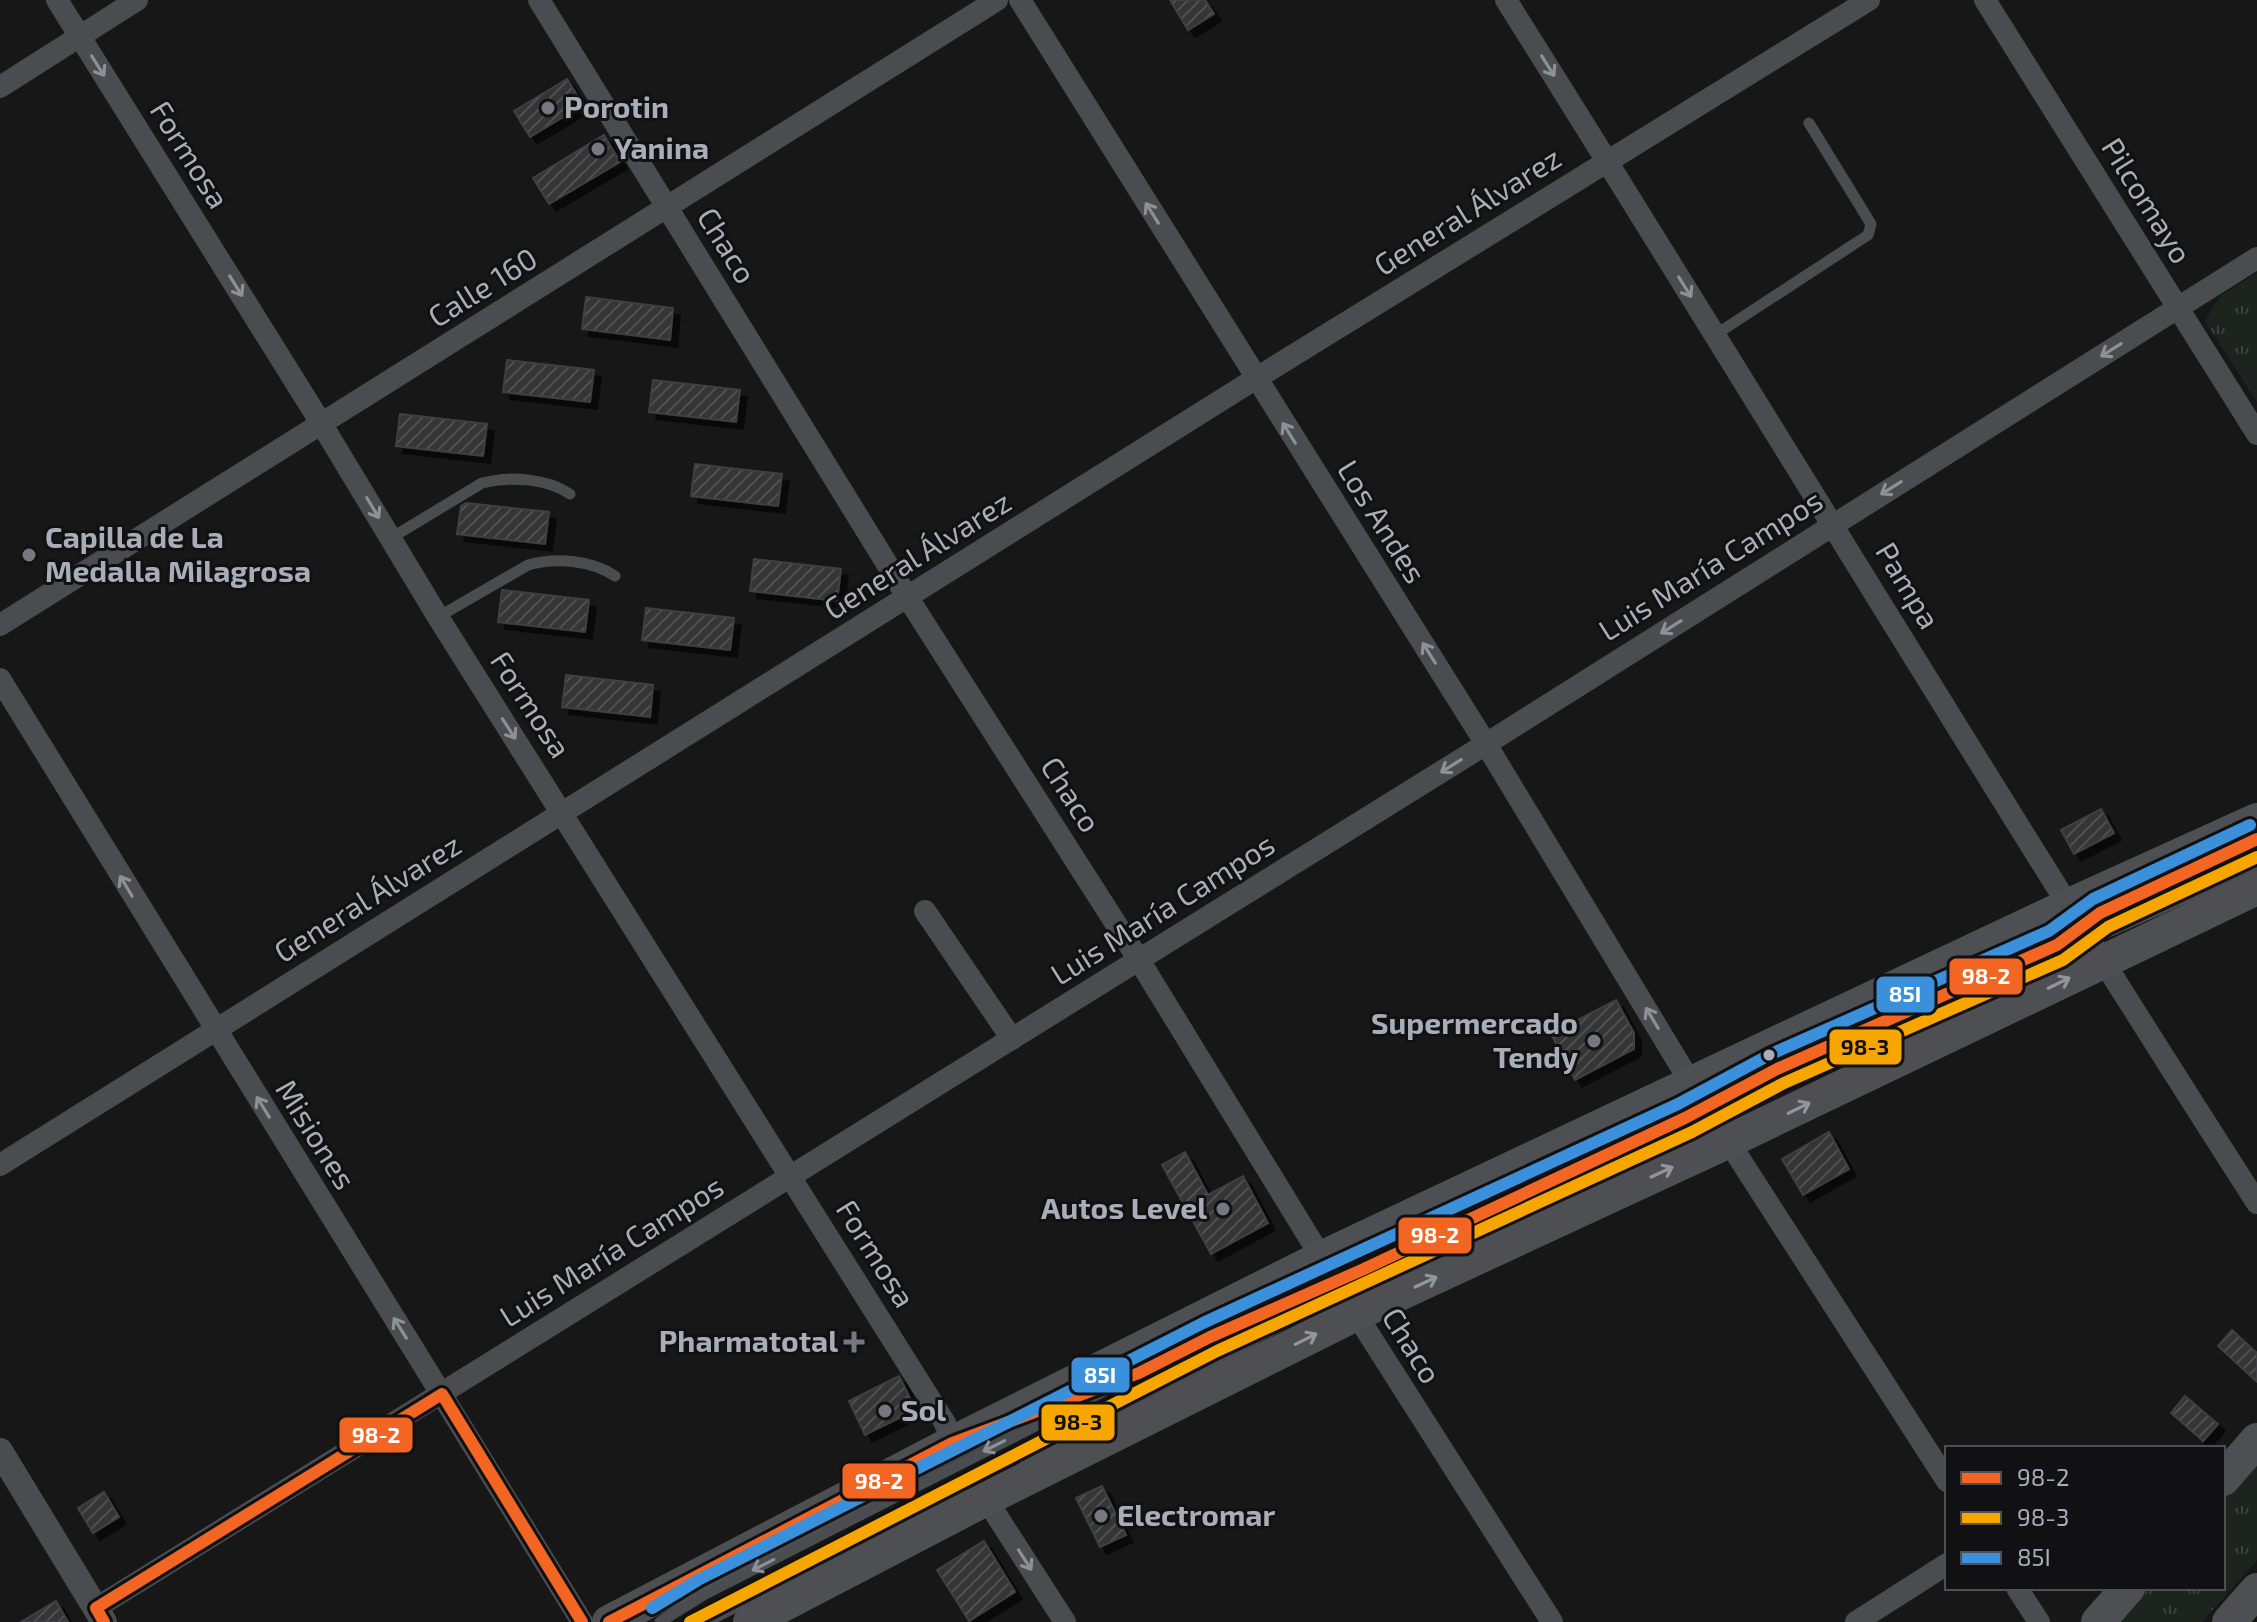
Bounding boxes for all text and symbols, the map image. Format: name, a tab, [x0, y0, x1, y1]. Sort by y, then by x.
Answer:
one-way arrow	[90, 54, 106, 77]
one-way arrow	[1540, 54, 1556, 77]
place label: Porotin	[564, 88, 669, 124]
street label: Formosa	[144, 94, 238, 214]
marker: Porotin	[539, 99, 557, 117]
place label: Yanina	[614, 129, 709, 165]
street label: Pilcomayo	[2095, 131, 2200, 269]
street label: General Álvarez	[1367, 139, 1567, 282]
marker: Yanina	[589, 140, 607, 158]
street label: Chaco	[691, 200, 765, 289]
one-way arrow	[1143, 202, 1159, 225]
street label: Calle 160	[421, 239, 543, 334]
one-way arrow	[228, 275, 244, 297]
one-way arrow	[1677, 275, 1694, 297]
one-way arrow	[2100, 342, 2123, 358]
one-way arrow	[1281, 423, 1298, 445]
street label: Los Andes	[1331, 453, 1435, 589]
one-way arrow	[1880, 479, 1902, 496]
street label: Luis María Campos	[1591, 481, 1828, 648]
street label: General Álvarez	[817, 483, 1017, 626]
one-way arrow	[365, 496, 381, 519]
place label: Capilla de La Medalla Milagrosa	[45, 518, 311, 588]
street label: Pampa	[1869, 535, 1948, 635]
marker: Capilla de La Medalla Milagrosa	[20, 546, 38, 564]
one-way arrow	[1660, 619, 1683, 635]
one-way arrow	[1420, 642, 1436, 665]
street label: Formosa	[484, 644, 579, 764]
one-way arrow	[501, 717, 518, 739]
street label: Chaco	[1034, 750, 1109, 838]
one-way arrow	[1440, 758, 1463, 774]
street label: Luis María Campos	[1043, 825, 1280, 992]
street label: General Álvarez	[267, 826, 467, 969]
one-way arrow	[118, 875, 134, 898]
line badge: 98-2	[1948, 957, 2024, 996]
text: 98-2	[1962, 962, 2010, 988]
line badge: 85I	[1875, 975, 1936, 1014]
one-way arrow	[2046, 975, 2070, 990]
text: 85I	[1889, 980, 1921, 1006]
place label: Supermercado Tendy	[1371, 1004, 1578, 1075]
one-way arrow	[1644, 1007, 1660, 1030]
line badge: 98-3	[1828, 1028, 1903, 1066]
marker: Supermercado Tendy	[1585, 1032, 1603, 1050]
text: 98-3	[1841, 1033, 1889, 1059]
unlabelled marker	[1761, 1047, 1777, 1063]
street label: Misiones	[269, 1073, 364, 1195]
one-way arrow	[254, 1096, 270, 1119]
one-way arrow	[1787, 1099, 1811, 1115]
one-way arrow	[1650, 1164, 1674, 1179]
street label: Luis María Campos	[492, 1167, 729, 1334]
place label: Autos Level	[1041, 1189, 1207, 1225]
street label: Formosa	[830, 1193, 924, 1313]
marker: Autos Level	[1214, 1200, 1232, 1218]
line badge: 98-2	[1397, 1216, 1473, 1255]
text: 98-2	[1411, 1221, 1459, 1247]
one-way arrow	[1414, 1274, 1438, 1289]
street label: Chaco	[1376, 1300, 1450, 1389]
one-way arrow	[392, 1317, 408, 1340]
place label: Pharmatotal	[659, 1322, 838, 1358]
one-way arrow	[1294, 1331, 1318, 1346]
marker: Pharmatotal	[845, 1333, 863, 1351]
line badge: 85I	[1070, 1356, 1131, 1394]
text: 85I	[1084, 1361, 1116, 1387]
place label: Sol	[901, 1391, 946, 1427]
marker: Sol	[876, 1402, 894, 1420]
line badge: 98-3	[1040, 1403, 1116, 1442]
text: 98-3	[1054, 1408, 1102, 1434]
line badge: 98-2	[338, 1416, 414, 1454]
text: 98-2	[352, 1421, 400, 1447]
one-way arrow	[983, 1439, 1007, 1455]
legend	[1945, 1446, 2225, 1590]
line badge: 98-2	[841, 1462, 917, 1500]
text: 98-2	[2017, 1462, 2070, 1491]
text: 98-2	[855, 1467, 903, 1493]
place label: Electromar	[1117, 1496, 1275, 1532]
text: 98-3	[2017, 1502, 2069, 1531]
marker: Electromar	[1092, 1507, 1110, 1525]
text: 85I	[2017, 1542, 2051, 1571]
one-way arrow	[1017, 1549, 1034, 1571]
one-way arrow	[751, 1557, 775, 1573]

